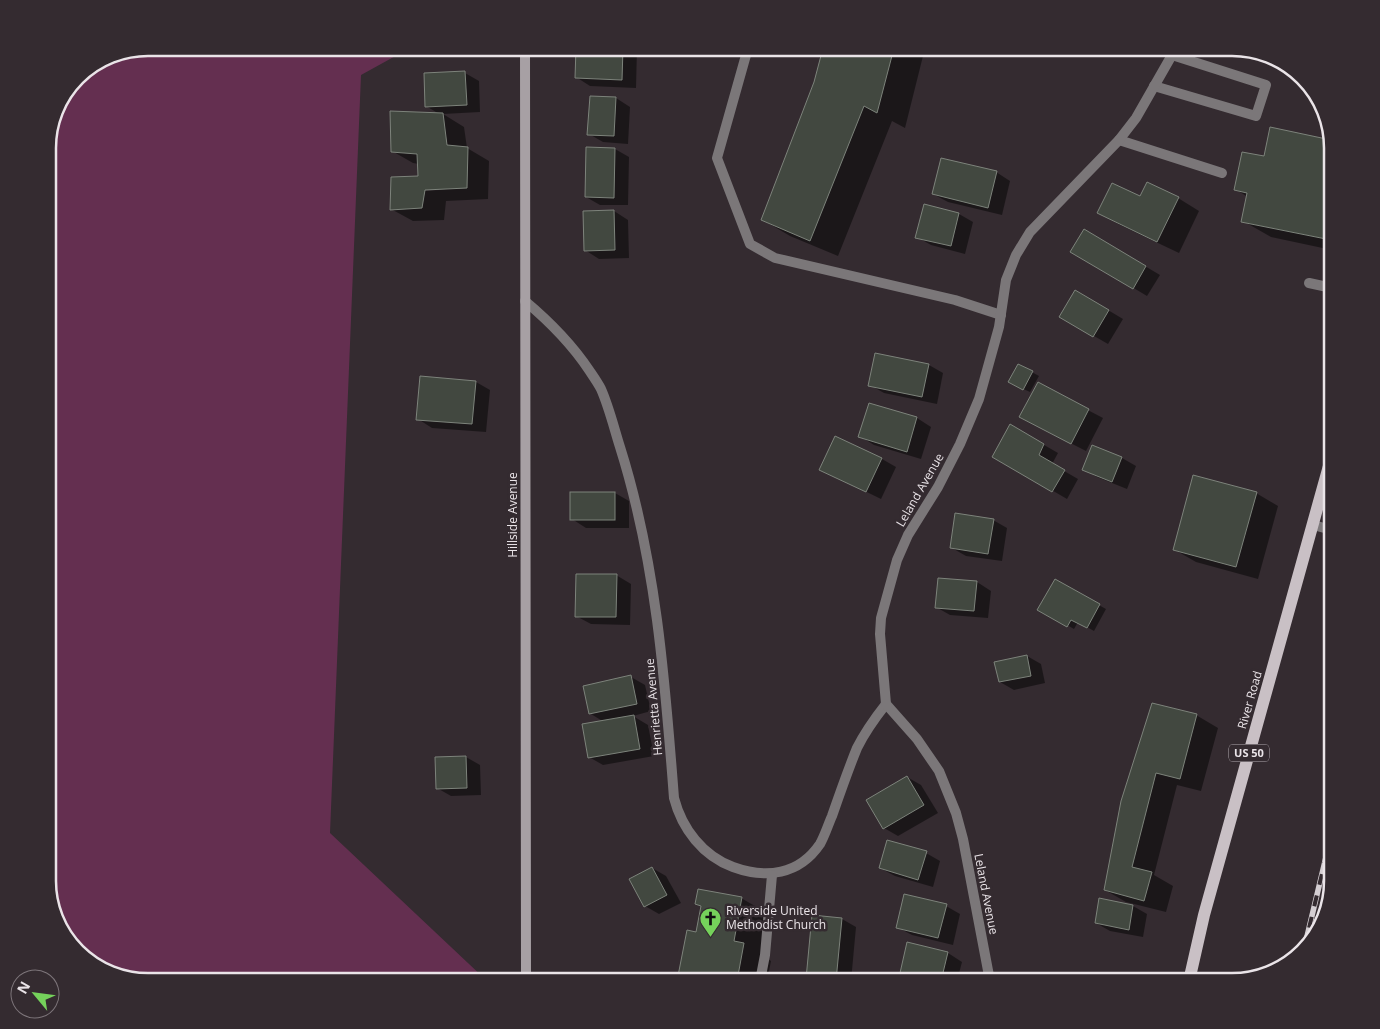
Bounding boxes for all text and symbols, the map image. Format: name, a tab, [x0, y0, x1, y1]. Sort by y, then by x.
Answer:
street label: Leland Avenue	[892, 450, 948, 530]
street label: Hillside Avenue	[504, 472, 521, 558]
street label: Henrietta Avenue	[641, 657, 666, 756]
street label: River Road	[1233, 669, 1266, 731]
road number: US 50	[1229, 744, 1269, 761]
street label: Leland Avenue	[970, 852, 1003, 936]
place label: Riverside United Methodist Church	[726, 902, 826, 933]
church icon: Riverside United Methodist Church	[698, 906, 722, 937]
north arrow	[10, 969, 60, 1019]
text: N	[12, 978, 34, 997]

